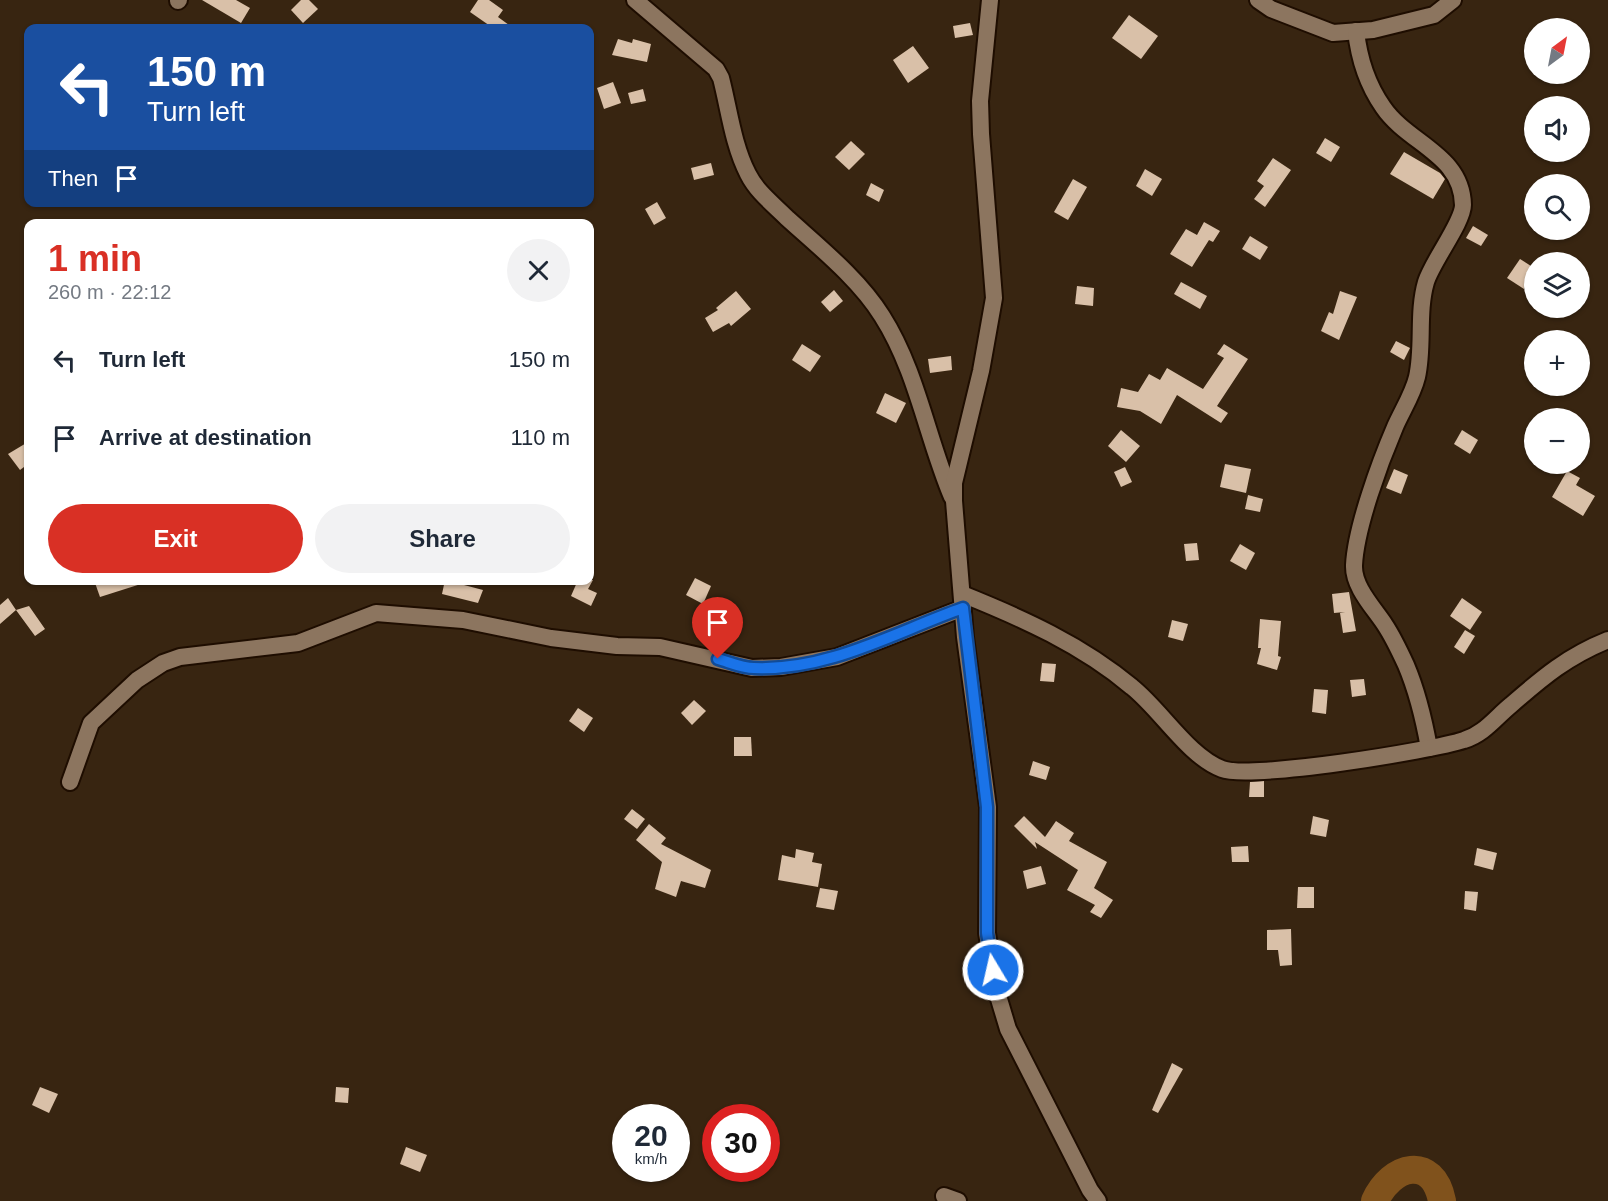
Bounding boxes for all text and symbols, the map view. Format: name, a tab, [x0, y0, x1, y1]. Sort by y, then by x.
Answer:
north arrow	[1524, 18, 1590, 84]
map controls	[1524, 18, 1590, 474]
icon: left	[48, 48, 126, 126]
text: 150 m	[147, 48, 266, 95]
button: sound	[1524, 96, 1590, 162]
text: Turn left	[147, 97, 245, 127]
icon: arrive	[110, 162, 143, 195]
text: Then	[48, 166, 98, 191]
button: search	[1524, 174, 1590, 240]
text: 1 min	[48, 238, 142, 279]
button: close	[507, 239, 570, 302]
button: layers	[1524, 252, 1590, 318]
text: 260 m · 22:12	[48, 281, 171, 303]
button: +	[1524, 330, 1590, 396]
icon: left	[48, 344, 81, 377]
text: Turn left	[99, 347, 185, 372]
text: 150 m	[509, 347, 570, 372]
button: −	[1524, 408, 1590, 474]
icon: arrive	[48, 422, 81, 455]
text: Arrive at destination	[99, 425, 312, 450]
text: 110 m	[510, 425, 570, 450]
button: Exit	[48, 504, 303, 573]
button: Share	[315, 504, 570, 573]
pin	[692, 597, 743, 659]
icon: arrive	[701, 606, 734, 639]
position arrow	[961, 938, 1025, 1002]
speed limit sign: 30	[702, 1104, 780, 1182]
text: 20	[634, 1119, 668, 1152]
text: km/h	[635, 1150, 667, 1167]

